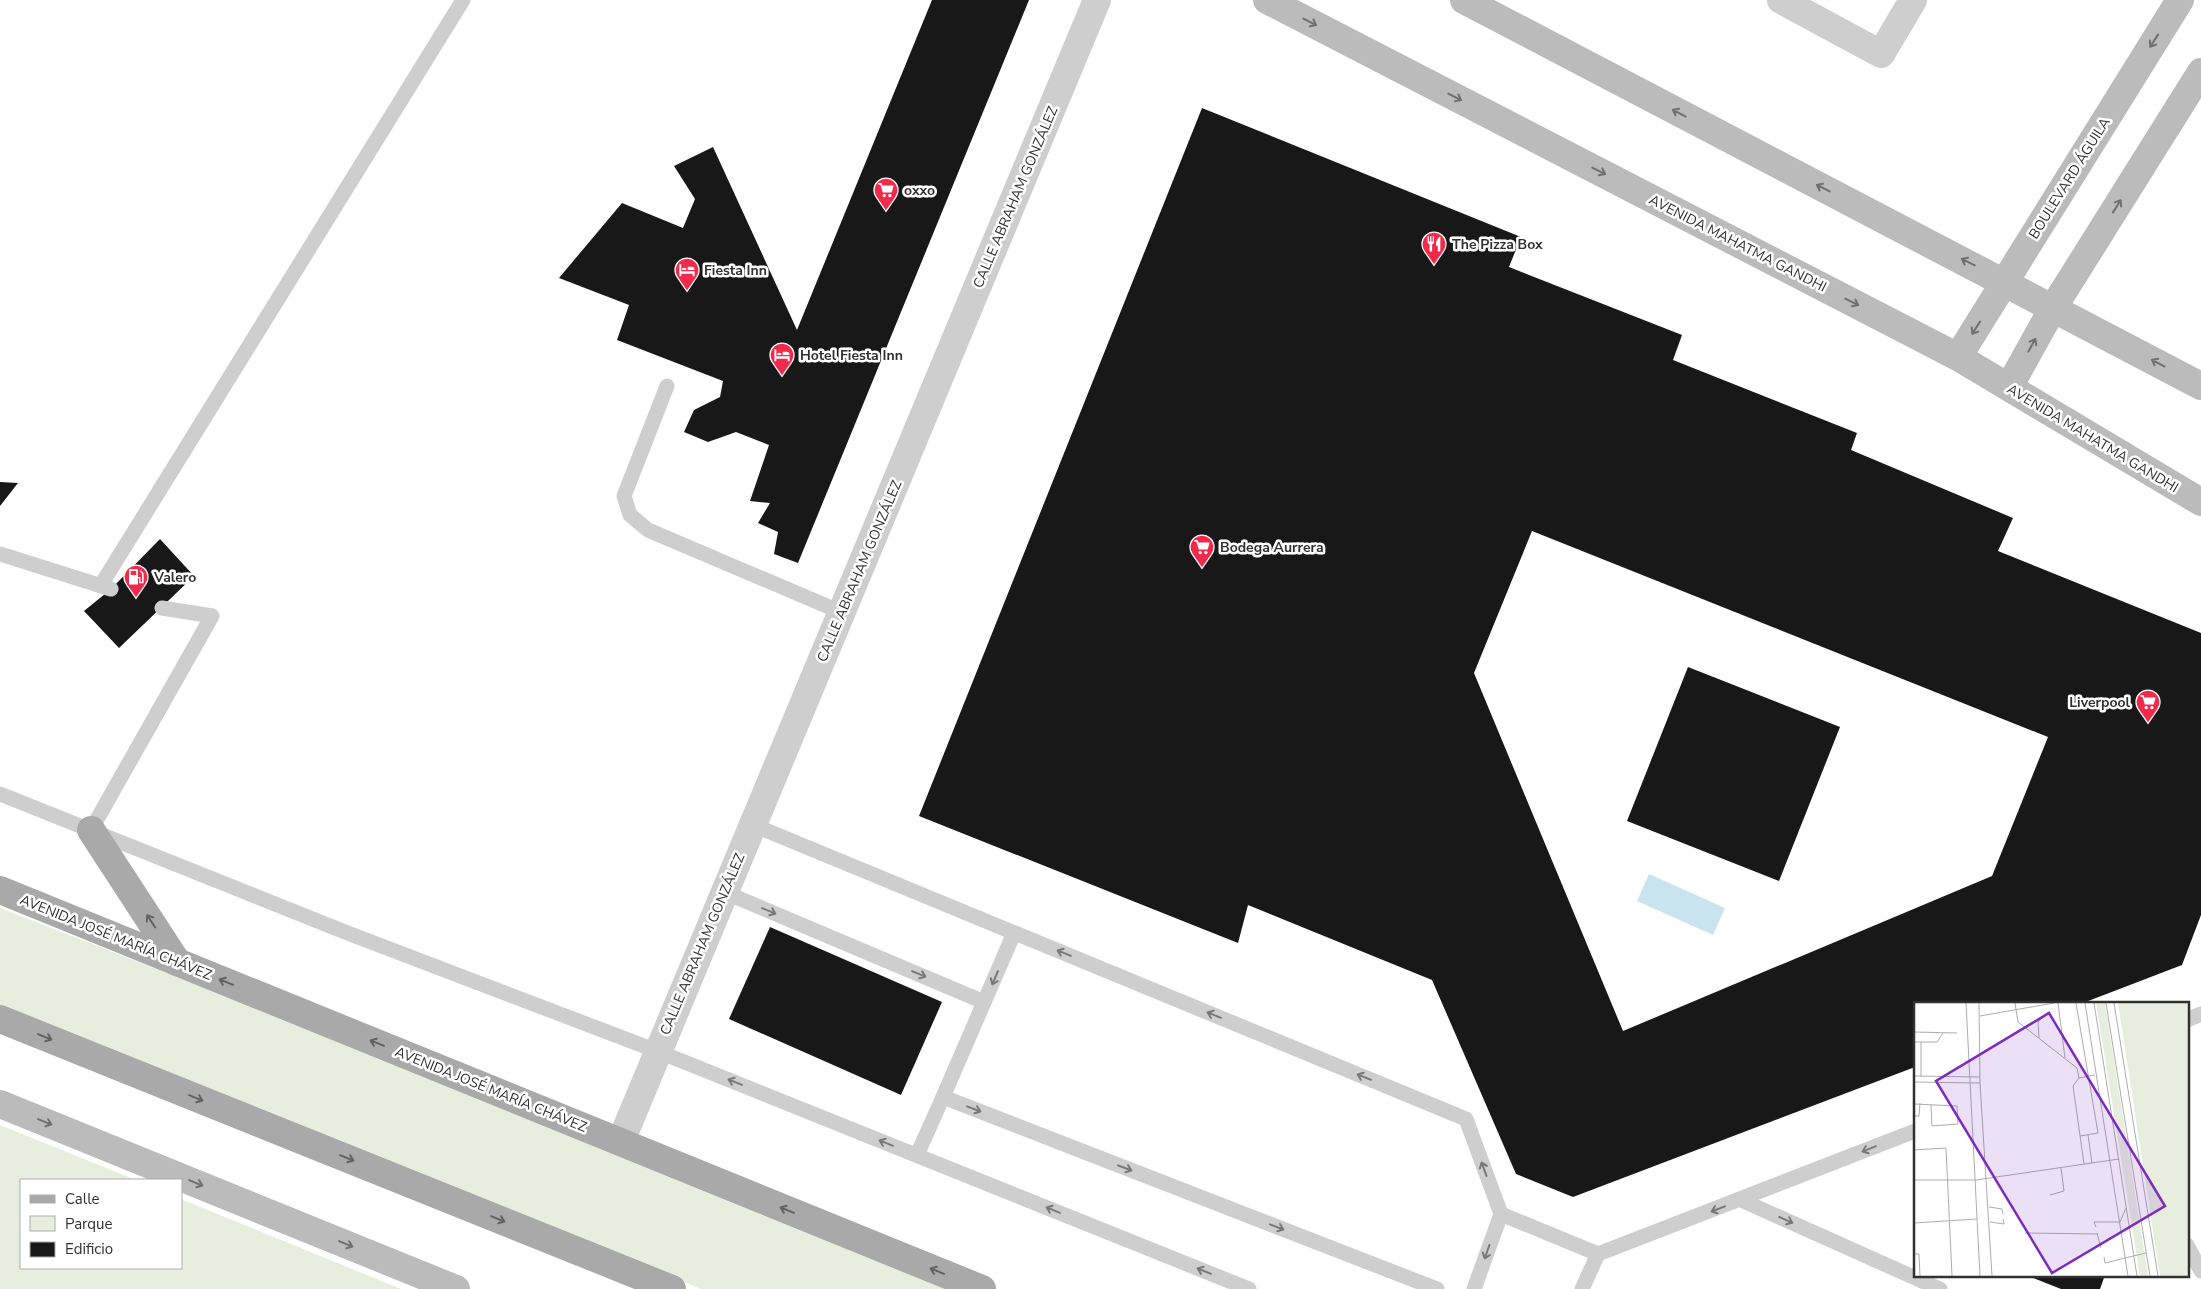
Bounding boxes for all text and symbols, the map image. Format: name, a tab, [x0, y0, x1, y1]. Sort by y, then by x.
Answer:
one-way arrow	[1302, 18, 1317, 27]
one-way arrow	[2149, 34, 2159, 48]
one-way arrow	[1447, 92, 1462, 102]
street label: CALLE ABRAHAM GONZÁLEZ	[969, 104, 1062, 291]
one-way arrow	[1672, 108, 1687, 117]
street label: BOULEVARD ÁGUILA	[2024, 114, 2115, 243]
one-way arrow	[1591, 167, 1606, 177]
supermarket icon: oxxo	[873, 177, 899, 211]
place label: oxxo	[904, 181, 935, 200]
one-way arrow	[1816, 183, 1831, 192]
street label: AVENIDA MAHATMA GANDHI	[1646, 190, 1830, 297]
one-way arrow	[2111, 199, 2122, 213]
restaurant icon: The Pizza Box	[1421, 231, 1447, 265]
place label: The Pizza Box	[1452, 235, 1543, 254]
hotel icon: Fiesta Inn	[674, 257, 700, 291]
one-way arrow	[1961, 257, 1976, 266]
place label: Fiesta Inn	[704, 261, 767, 280]
one-way arrow	[1844, 298, 1859, 307]
one-way arrow	[1970, 320, 1980, 334]
one-way arrow	[2028, 338, 2038, 352]
hotel icon: Hotel Fiesta Inn	[769, 342, 795, 376]
place label: Hotel Fiesta Inn	[800, 346, 903, 365]
one-way arrow	[2151, 358, 2166, 367]
street label: AVENIDA MAHATMA GANDHI	[2004, 380, 2182, 497]
street label: CALLE ABRAHAM GONZÁLEZ	[813, 478, 906, 665]
supermarket icon: Bodega Aurrera	[1189, 534, 1215, 568]
place label: Bodega Aurrera	[1220, 538, 1324, 557]
fuel station icon: Valero	[123, 564, 149, 598]
place label: Valero	[153, 568, 196, 587]
supermarket icon: Liverpool	[2135, 689, 2161, 723]
place label: Liverpool	[2069, 693, 2131, 712]
street label: CALLE ABRAHAM GONZÁLEZ	[656, 851, 749, 1038]
street label: AVENIDA JOSÉ MARÍA CHÁVEZ	[17, 890, 215, 985]
one-way arrow	[761, 907, 776, 916]
one-way arrow	[145, 914, 156, 928]
one-way arrow	[1056, 948, 1071, 957]
one-way arrow	[911, 970, 926, 980]
one-way arrow	[989, 970, 999, 985]
one-way arrow	[219, 977, 234, 986]
inset map	[1914, 1002, 2188, 1276]
one-way arrow	[1207, 1010, 1222, 1020]
one-way arrow	[37, 1033, 52, 1042]
one-way arrow	[370, 1037, 385, 1047]
street label: AVENIDA JOSÉ MARÍA CHÁVEZ	[392, 1042, 590, 1137]
one-way arrow	[1357, 1072, 1372, 1082]
one-way arrow	[728, 1077, 743, 1086]
one-way arrow	[188, 1093, 203, 1103]
one-way arrow	[965, 1105, 981, 1114]
one-way arrow	[37, 1118, 52, 1127]
one-way arrow	[879, 1138, 894, 1147]
one-way arrow	[1862, 1145, 1878, 1154]
one-way arrow	[339, 1154, 354, 1163]
one-way arrow	[1479, 1161, 1488, 1177]
one-way arrow	[1117, 1163, 1132, 1173]
legend	[20, 1179, 182, 1269]
one-way arrow	[188, 1179, 203, 1189]
text: Calle	[65, 1189, 100, 1209]
one-way arrow	[780, 1204, 795, 1214]
one-way arrow	[1046, 1205, 1061, 1214]
one-way arrow	[1711, 1205, 1727, 1214]
text: Parque	[65, 1214, 113, 1234]
one-way arrow	[490, 1214, 505, 1224]
one-way arrow	[1778, 1216, 1793, 1225]
one-way arrow	[1269, 1223, 1284, 1232]
text: Edificio	[65, 1239, 113, 1259]
one-way arrow	[338, 1240, 353, 1250]
one-way arrow	[1482, 1243, 1491, 1259]
one-way arrow	[930, 1265, 945, 1275]
one-way arrow	[1197, 1266, 1212, 1275]

